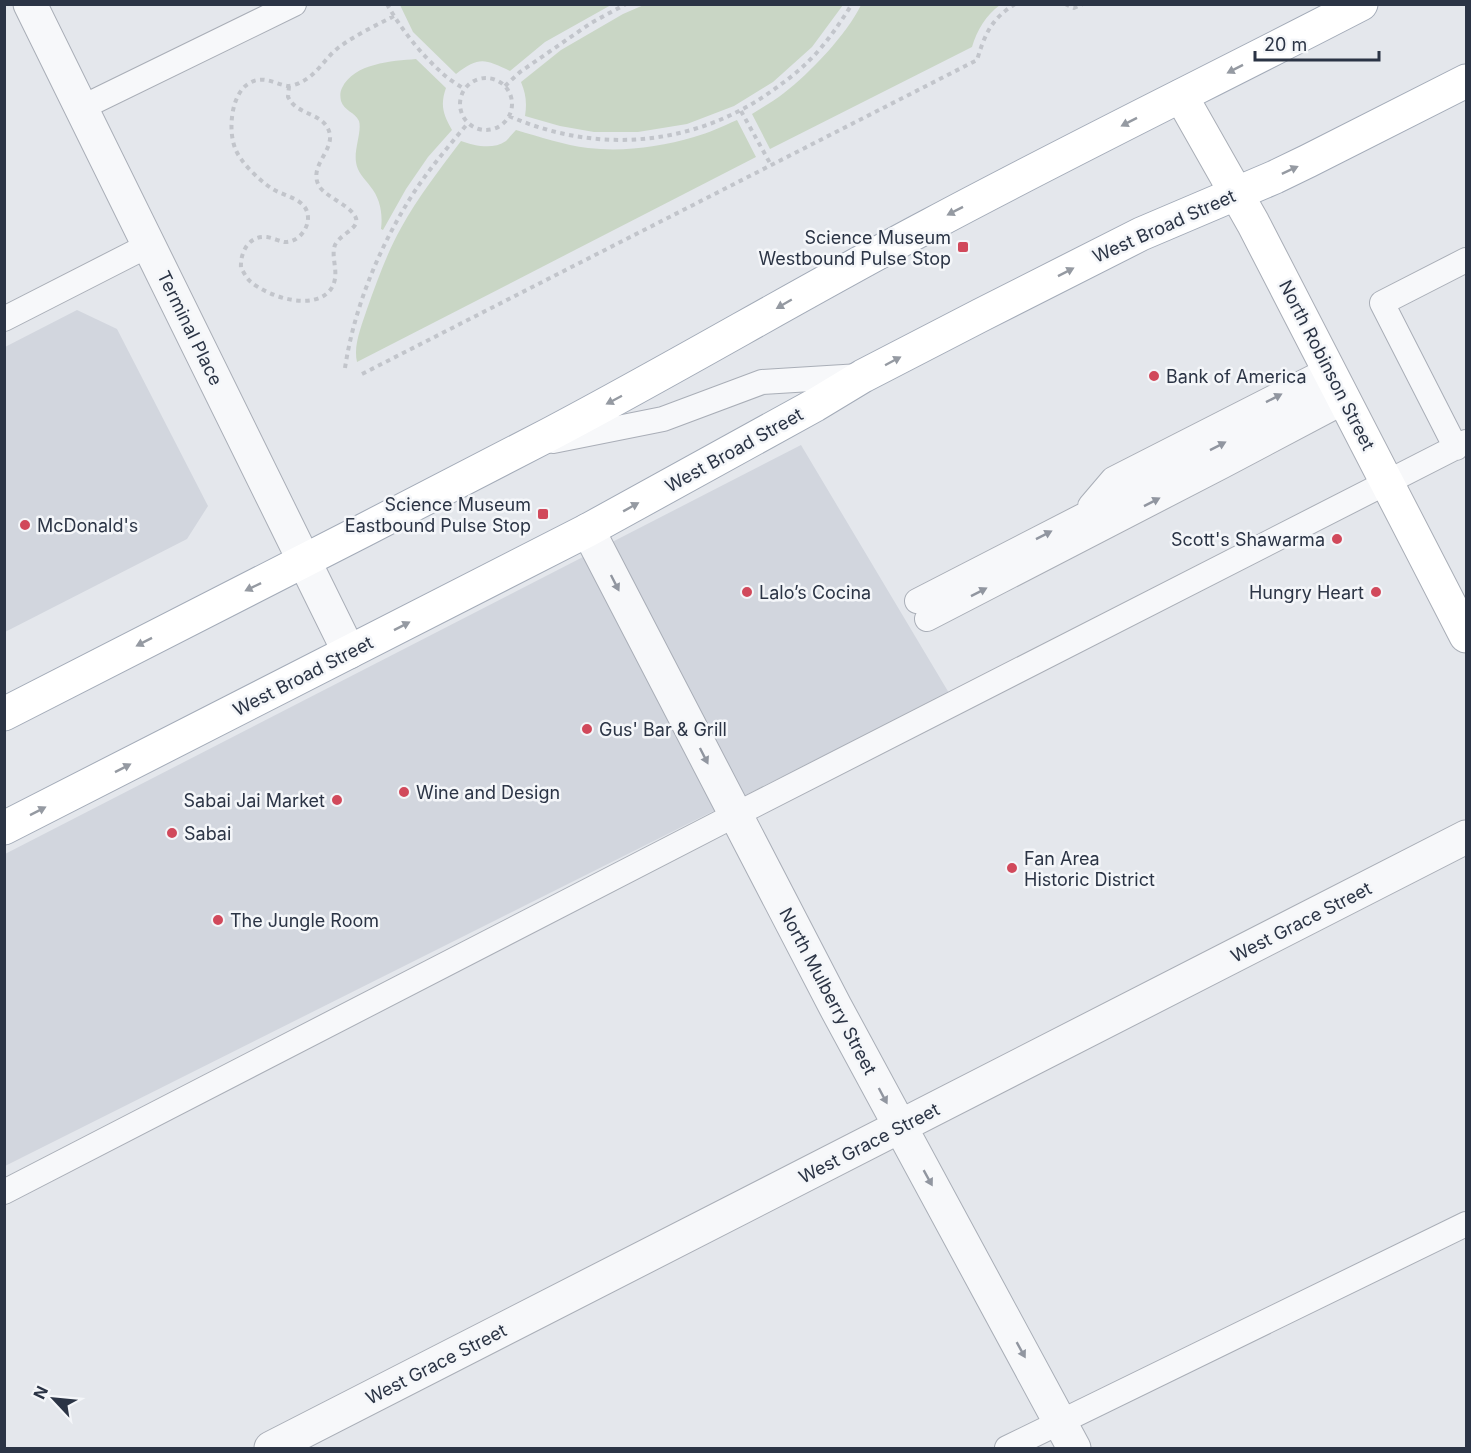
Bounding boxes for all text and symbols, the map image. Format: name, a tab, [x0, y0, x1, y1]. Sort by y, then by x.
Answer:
scale bar	[1255, 24, 1380, 62]
text: 20 m	[1264, 34, 1307, 55]
one-way arrow	[1226, 65, 1243, 74]
one-way arrow	[1120, 118, 1137, 127]
one-way arrow	[1282, 165, 1299, 175]
street label: West Broad Street	[1089, 185, 1239, 267]
one-way arrow	[947, 207, 964, 216]
place label: Science Museum Westbound Pulse Stop	[758, 227, 951, 269]
marker: Science Museum Westbound Pulse Stop	[956, 240, 970, 254]
street label: Terminal Place	[153, 267, 227, 389]
one-way arrow	[1057, 267, 1075, 277]
street label: North Robinson Street	[1275, 277, 1379, 454]
one-way arrow	[775, 299, 792, 309]
one-way arrow	[884, 356, 901, 366]
place label: Bank of America	[1166, 366, 1307, 387]
marker: Bank of America	[1147, 369, 1161, 383]
one-way arrow	[1265, 393, 1282, 403]
one-way arrow	[605, 395, 622, 405]
street label: West Broad Street	[662, 403, 807, 497]
one-way arrow	[1209, 441, 1226, 451]
place label: Science Museum Eastbound Pulse Stop	[345, 494, 531, 536]
one-way arrow	[1144, 498, 1161, 507]
one-way arrow	[623, 502, 640, 512]
marker: Science Museum Eastbound Pulse Stop	[536, 507, 550, 521]
place label: McDonald's	[37, 515, 138, 536]
marker: McDonald's	[18, 518, 32, 532]
place label: Scott's Shawarma	[1171, 529, 1325, 550]
one-way arrow	[1036, 530, 1053, 540]
marker: Scott's Shawarma	[1330, 532, 1344, 546]
one-way arrow	[610, 574, 620, 591]
place label: Lalo’s Cocina	[759, 582, 871, 603]
place label: Hungry Heart	[1249, 582, 1364, 603]
one-way arrow	[244, 583, 261, 592]
marker: Lalo’s Cocina	[740, 585, 754, 599]
marker: Hungry Heart	[1369, 585, 1383, 599]
one-way arrow	[971, 587, 988, 597]
one-way arrow	[393, 621, 410, 630]
street label: West Broad Street	[230, 632, 376, 720]
one-way arrow	[136, 637, 153, 647]
place label: Gus' Bar & Grill	[599, 719, 727, 740]
marker: Gus' Bar & Grill	[580, 722, 594, 736]
one-way arrow	[700, 747, 709, 764]
one-way arrow	[115, 763, 132, 772]
place label: Wine and Design	[416, 782, 560, 803]
marker: Wine and Design	[397, 785, 411, 799]
place label: Sabai Jai Market	[184, 790, 325, 811]
marker: Sabai Jai Market	[330, 793, 344, 807]
one-way arrow	[29, 806, 46, 816]
place label: Sabai	[184, 823, 231, 844]
marker: Sabai	[165, 826, 179, 840]
place label: Fan Area Historic District	[1024, 848, 1155, 890]
marker: Fan Area Historic District	[1005, 861, 1019, 875]
street label: West Grace Street	[1227, 877, 1375, 966]
street label: North Mulberry Street	[775, 904, 881, 1078]
place label: The Jungle Room	[230, 910, 379, 931]
marker: The Jungle Room	[211, 913, 225, 927]
one-way arrow	[878, 1087, 888, 1104]
street label: West Grace Street	[795, 1098, 943, 1187]
one-way arrow	[923, 1170, 933, 1187]
street label: West Grace Street	[362, 1319, 510, 1408]
one-way arrow	[1016, 1342, 1026, 1359]
north arrow	[24, 1369, 84, 1429]
text: N	[29, 1383, 52, 1402]

